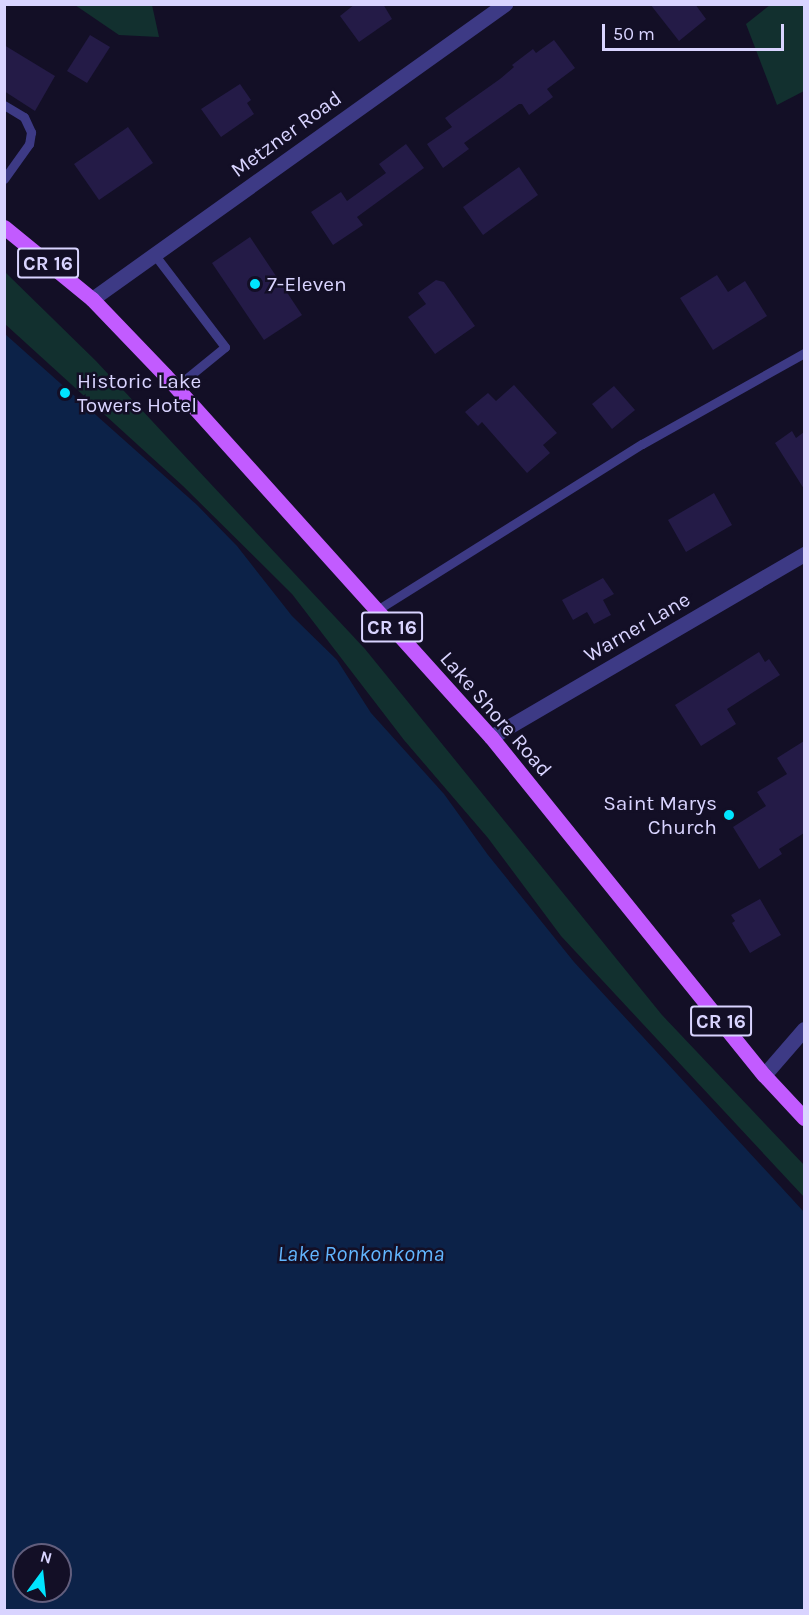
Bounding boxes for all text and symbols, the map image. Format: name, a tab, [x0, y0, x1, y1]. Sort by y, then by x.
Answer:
scale bar	[605, 12, 786, 50]
text: 50 m	[613, 23, 655, 45]
street label: Metzner Road	[226, 85, 346, 183]
road number: CR 16	[16, 246, 80, 280]
place label: 7-Eleven	[267, 271, 347, 297]
marker: 7-Eleven	[248, 277, 262, 291]
place label: Historic Lake Towers Hotel	[77, 368, 201, 418]
marker: Historic Lake Towers Hotel	[58, 386, 72, 400]
street label: Warner Lane	[580, 587, 694, 667]
road number: CR 16	[360, 610, 424, 644]
street label: Lake Shore Road	[435, 646, 557, 782]
place label: Saint Marys Church	[603, 790, 717, 840]
marker: Saint Marys Church	[722, 808, 736, 822]
road number: CR 16	[690, 1004, 752, 1038]
water label: Lake Ronkonkoma	[278, 1242, 444, 1268]
north arrow	[12, 1543, 72, 1603]
text: N	[38, 1546, 54, 1568]

